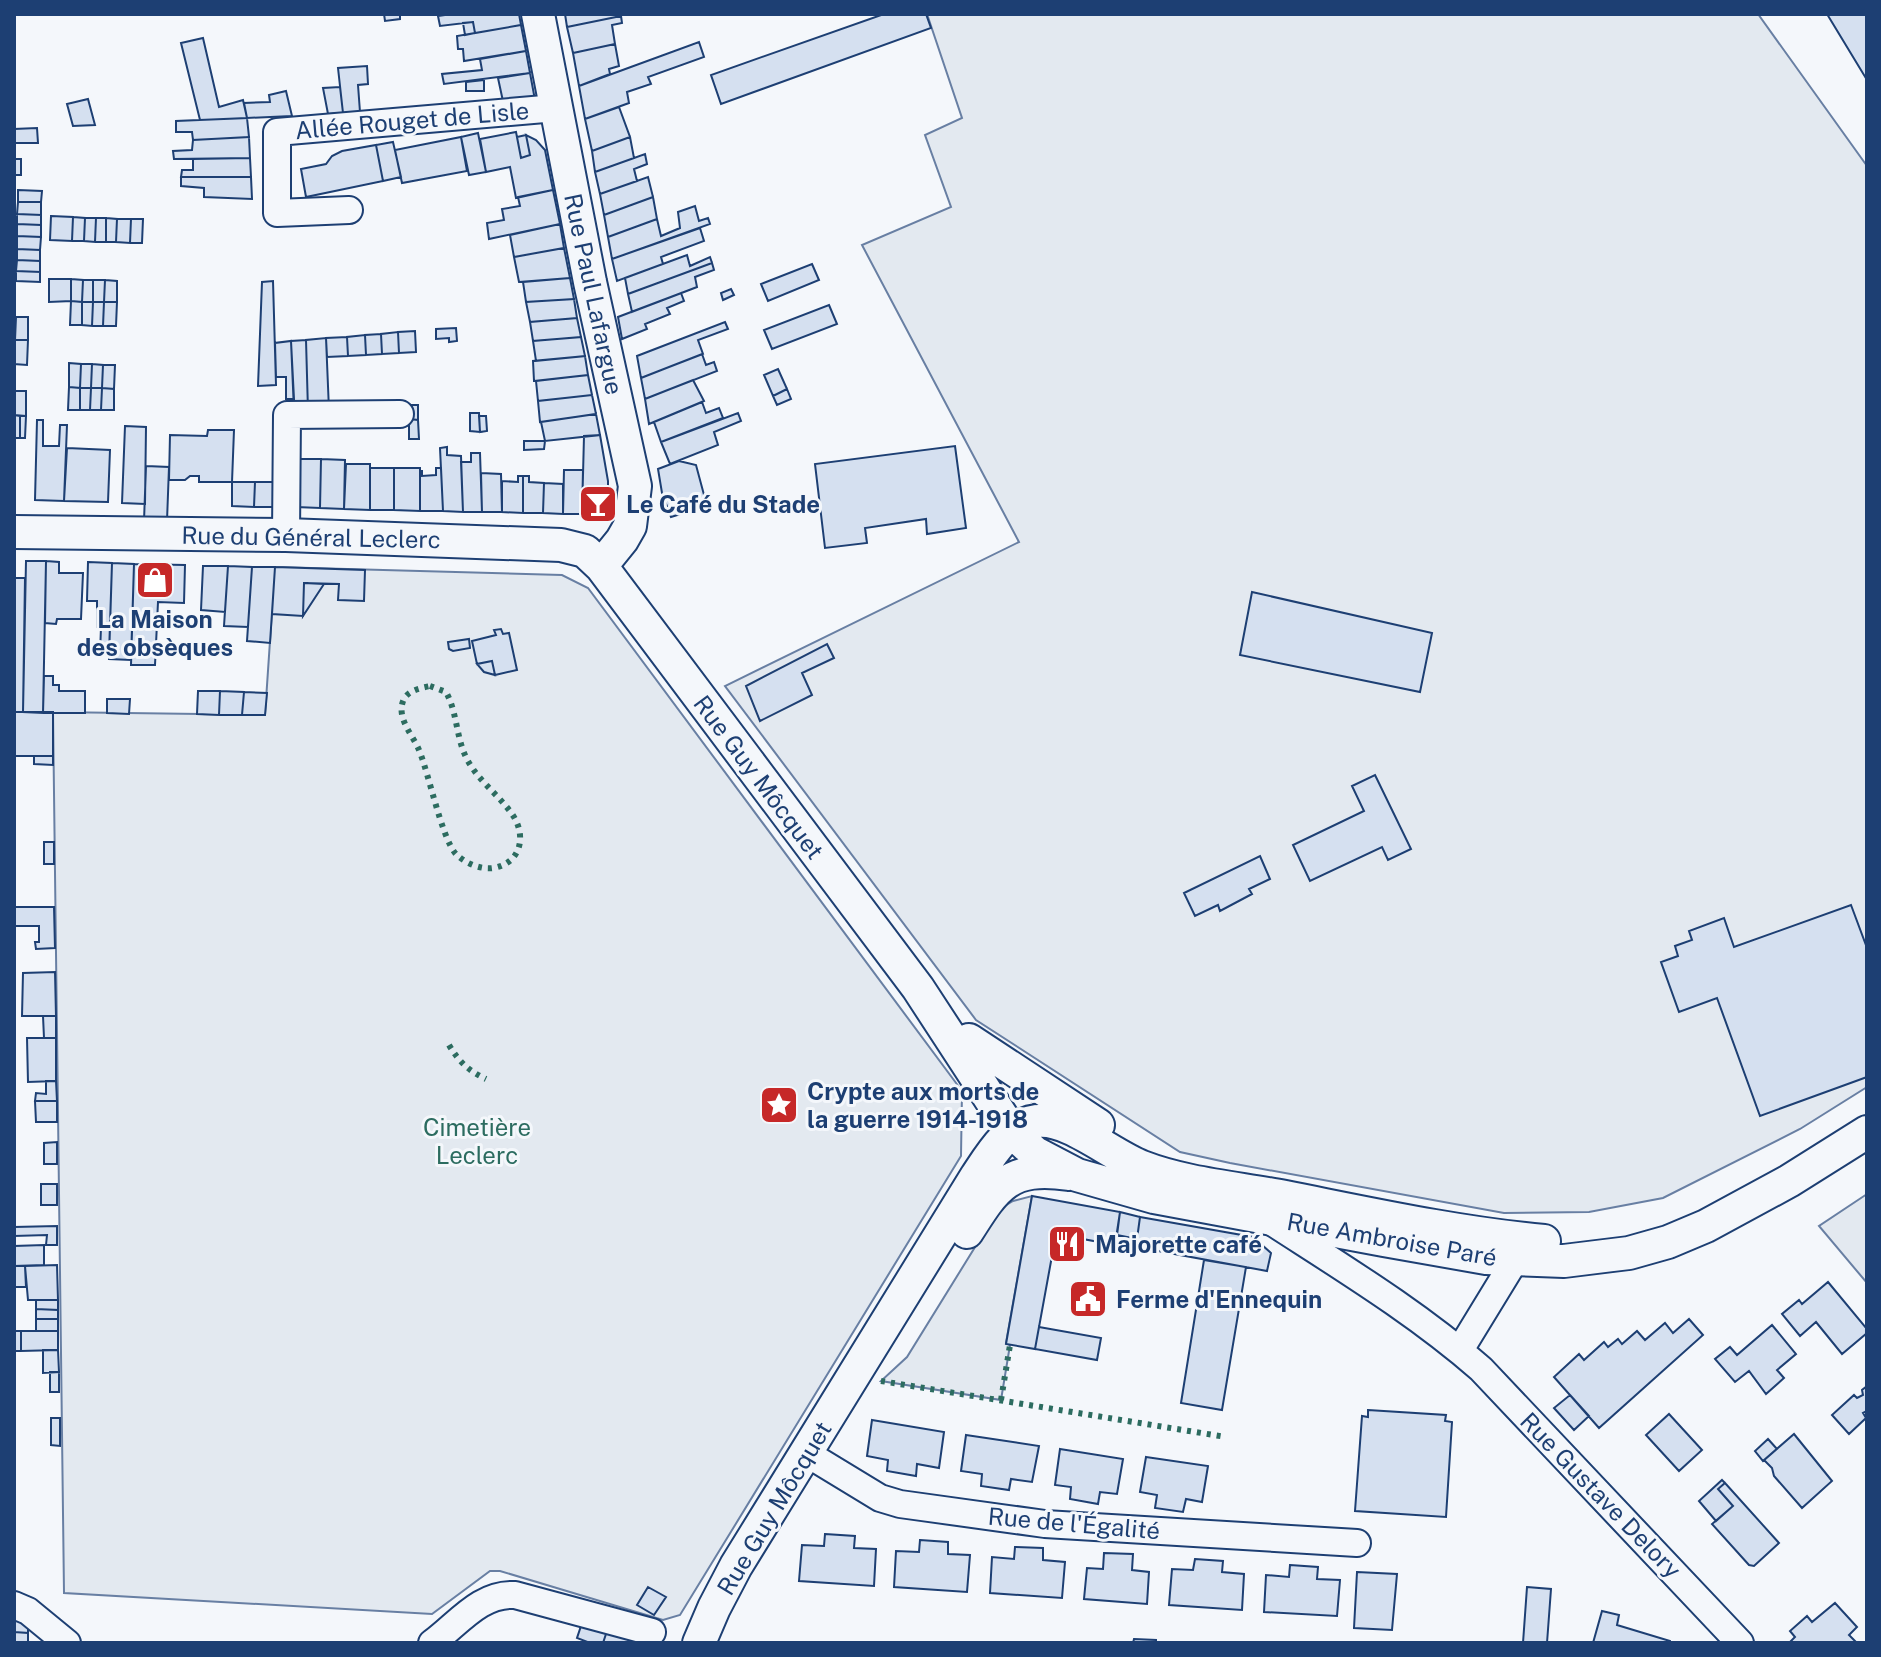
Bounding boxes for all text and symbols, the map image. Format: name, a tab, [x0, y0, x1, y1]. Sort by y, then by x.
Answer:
street label: Allée Rouget de Lisle	[294, 96, 530, 144]
street label: Rue Paul Lafargue	[559, 191, 629, 397]
bar icon: Le Café du Stade	[577, 483, 619, 525]
place label: Le Café du Stade	[626, 490, 820, 518]
street label: Rue du Général Leclerc	[181, 521, 441, 553]
shop icon: La Maison des obsèques	[134, 559, 176, 601]
place label: La Maison des obsèques	[77, 605, 233, 661]
street label: Rue Guy Môcquet	[688, 690, 830, 864]
place label: Crypte aux morts de la guerre 1914-1918	[807, 1077, 1039, 1133]
place icon: Crypte aux morts de la guerre 1914-1918	[758, 1084, 800, 1126]
park label: Cimetière Leclerc	[423, 1113, 531, 1169]
street label: Rue Ambroise Paré	[1285, 1207, 1499, 1271]
restaurant icon: Majorette café	[1046, 1223, 1088, 1265]
place label: Majorette café	[1095, 1230, 1262, 1258]
public building icon: Ferme d'Ennequin	[1067, 1278, 1109, 1320]
place label: Ferme d'Ennequin	[1116, 1285, 1322, 1313]
street label: Rue Gustave Delory	[1515, 1407, 1687, 1584]
street label: Rue Guy Môcquet	[711, 1416, 837, 1600]
street label: Rue de l'Égalité	[987, 1502, 1161, 1544]

